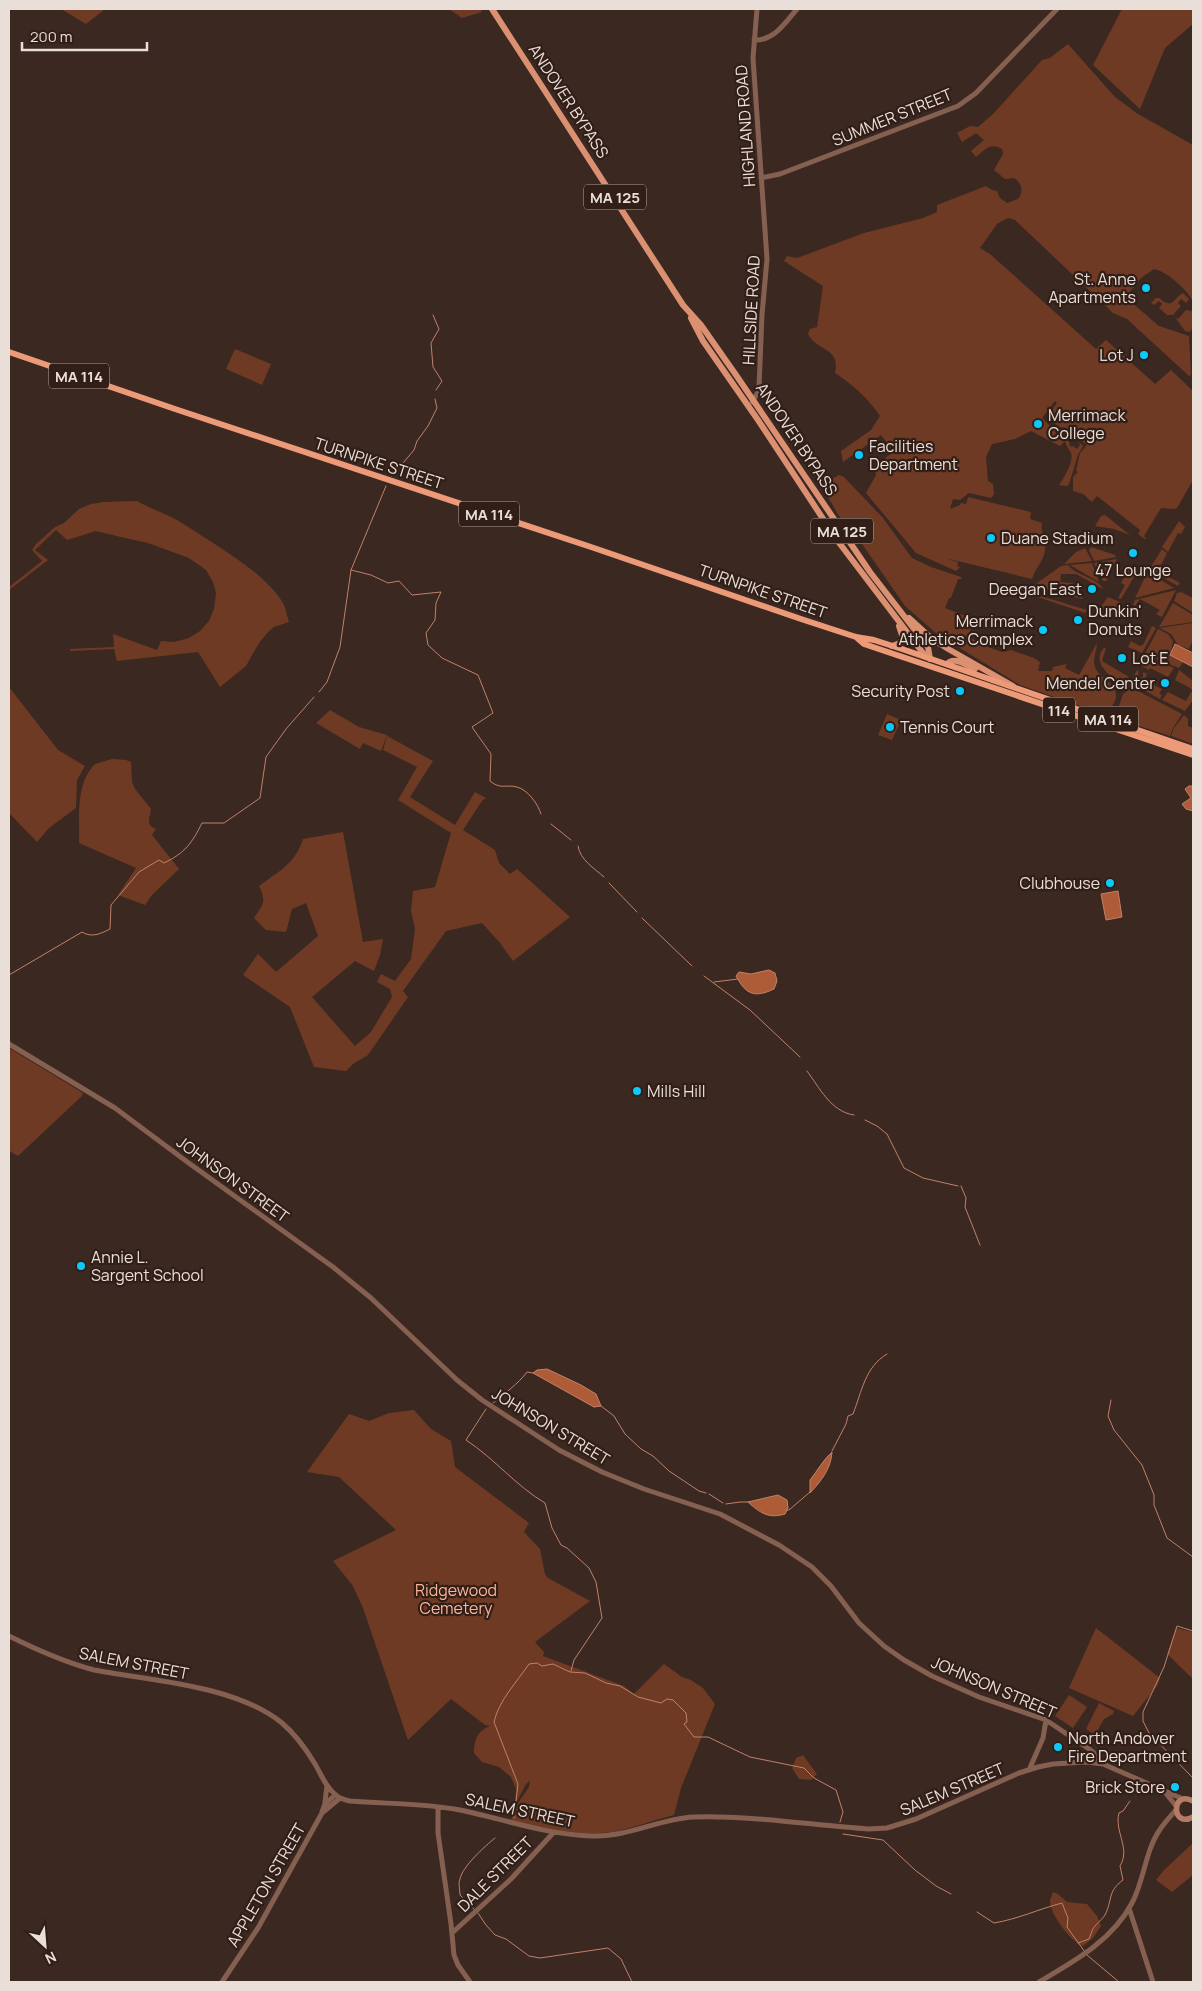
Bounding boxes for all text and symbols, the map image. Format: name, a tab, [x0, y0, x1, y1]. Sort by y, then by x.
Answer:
scale bar	[22, 20, 148, 52]
text: 200 m	[30, 26, 73, 47]
street label: ANDOVER BYPASS	[524, 40, 614, 162]
street label: HIGHLAND ROAD	[730, 64, 760, 188]
street label: SUMMER STREET	[829, 83, 956, 151]
road number: MA 125	[584, 184, 646, 210]
street label: HILLSIDE ROAD	[737, 254, 765, 365]
place label: St. Anne Apartments	[1048, 268, 1136, 308]
marker: St. Anne Apartments	[1140, 282, 1152, 294]
place label: Lot J	[1099, 344, 1134, 366]
marker: Lot J	[1138, 349, 1150, 361]
road number: MA 114	[49, 364, 109, 388]
street label: ANDOVER BYPASS	[751, 378, 843, 500]
place label: Merrimack College	[1048, 404, 1126, 444]
marker: Merrimack College	[1032, 418, 1044, 430]
street label: TURNPIKE STREET	[312, 432, 447, 494]
place label: Facilities Department	[869, 435, 958, 475]
marker: Facilities Department	[853, 449, 865, 461]
road number: MA 114	[459, 502, 519, 526]
road number: MA 125	[811, 518, 873, 544]
place label: Duane Stadium	[1001, 527, 1114, 549]
marker: Duane Stadium	[985, 532, 997, 544]
marker: 47 Lounge	[1127, 547, 1139, 559]
street label: TURNPIKE STREET	[696, 559, 831, 623]
place label: 47 Lounge	[1095, 559, 1171, 581]
place label: Deegan East	[989, 578, 1082, 600]
marker: Deegan East	[1086, 583, 1098, 595]
place label: Dunkin' Donuts	[1088, 600, 1142, 640]
place label: Merrimack Athletics Complex	[898, 610, 1034, 650]
marker: Dunkin' Donuts	[1072, 614, 1084, 626]
marker: Merrimack Athletics Complex	[1037, 624, 1049, 636]
place label: Lot E	[1132, 647, 1168, 669]
marker: Lot E	[1116, 652, 1128, 664]
place label: Mendel Center	[1046, 672, 1155, 694]
marker: Mendel Center	[1159, 677, 1171, 689]
place label: Security Post	[851, 680, 950, 702]
marker: Security Post	[954, 685, 966, 697]
road number: 114	[1043, 698, 1075, 722]
road number: MA 114	[1078, 706, 1138, 732]
place label: Tennis Court	[900, 716, 994, 738]
marker: Tennis Court	[884, 721, 896, 733]
place label: Clubhouse	[1020, 872, 1100, 894]
marker: Clubhouse	[1104, 877, 1116, 889]
place label: Mills Hill	[647, 1080, 705, 1102]
marker: Mills Hill	[631, 1085, 643, 1097]
street label: JOHNSON STREET	[172, 1131, 294, 1227]
place label: Annie L. Sargent School	[91, 1246, 204, 1286]
marker: Annie L. Sargent School	[75, 1260, 87, 1272]
street label: JOHNSON STREET	[488, 1382, 614, 1470]
park label: Ridgewood Cemetery	[415, 1579, 497, 1619]
street label: SALEM STREET	[77, 1642, 191, 1684]
street label: JOHNSON STREET	[928, 1651, 1060, 1723]
place label: North Andover Fire Department	[1068, 1727, 1187, 1767]
marker: North Andover Fire Department	[1052, 1741, 1064, 1753]
street label: SALEM STREET	[897, 1757, 1008, 1821]
place label: Brick Store	[1085, 1776, 1165, 1798]
marker: Brick Store	[1169, 1781, 1181, 1793]
street label: SALEM STREET	[463, 1788, 577, 1832]
street label: APPLETON STREET	[222, 1819, 311, 1951]
street label: DALE STREET	[452, 1831, 538, 1917]
north arrow	[20, 1921, 70, 1971]
text: N	[42, 1947, 60, 1969]

